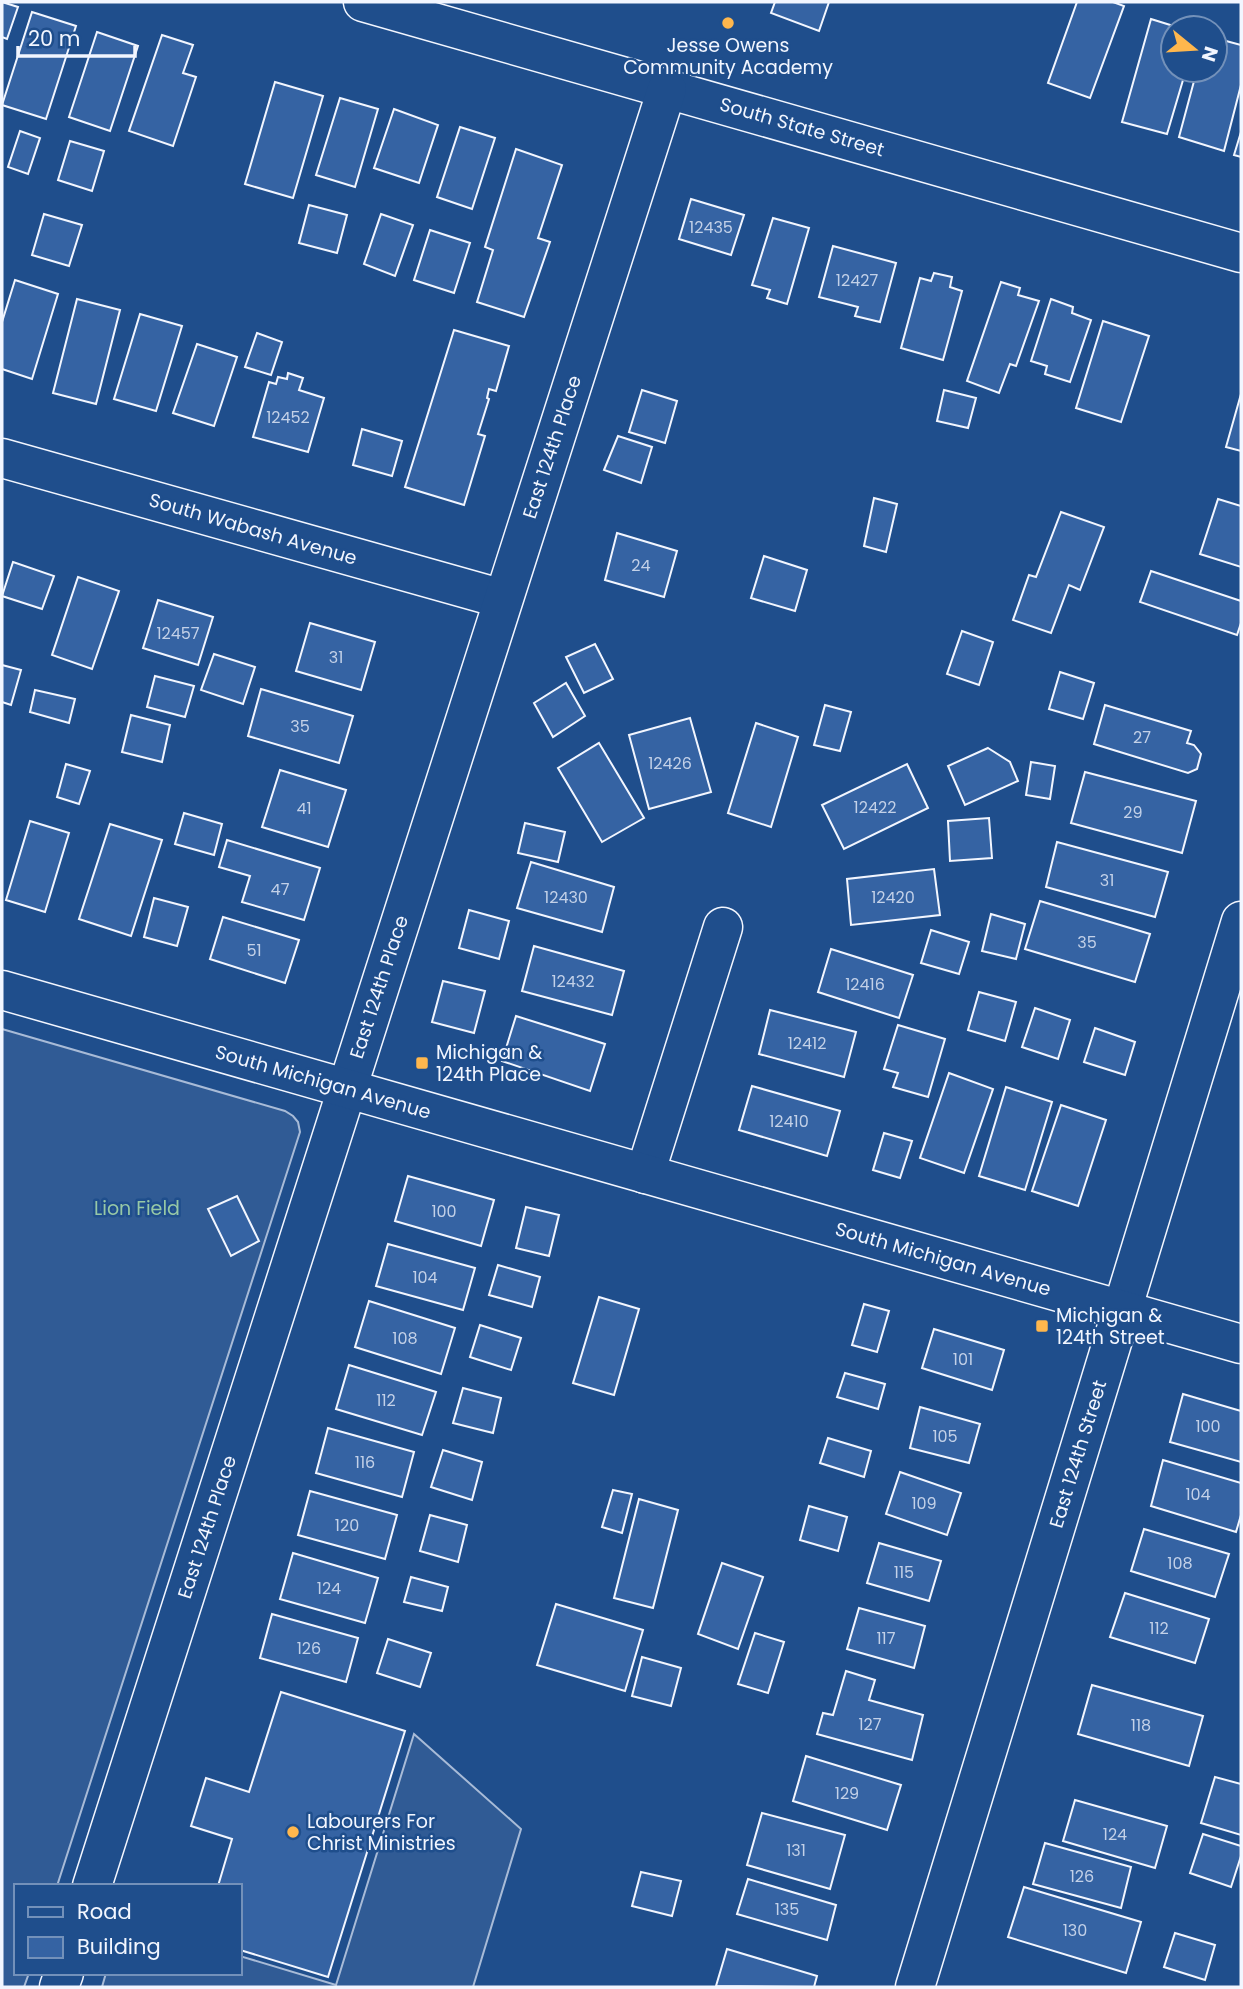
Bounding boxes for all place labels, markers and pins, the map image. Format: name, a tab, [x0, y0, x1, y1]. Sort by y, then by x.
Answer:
marker: Jesse Owens Community Academy	[720, 15, 736, 31]
place label: Jesse Owens Community Academy	[623, 32, 833, 81]
place label: Michigan & 124th Place	[436, 1039, 542, 1088]
marker: Michigan & 124th Place	[414, 1055, 430, 1071]
place label: Michigan & 124th Street	[1056, 1302, 1165, 1351]
marker: Michigan & 124th Street	[1034, 1318, 1050, 1334]
place label: Labourers For Christ Ministries	[307, 1808, 456, 1857]
marker: Labourers For Christ Ministries	[285, 1824, 301, 1840]

